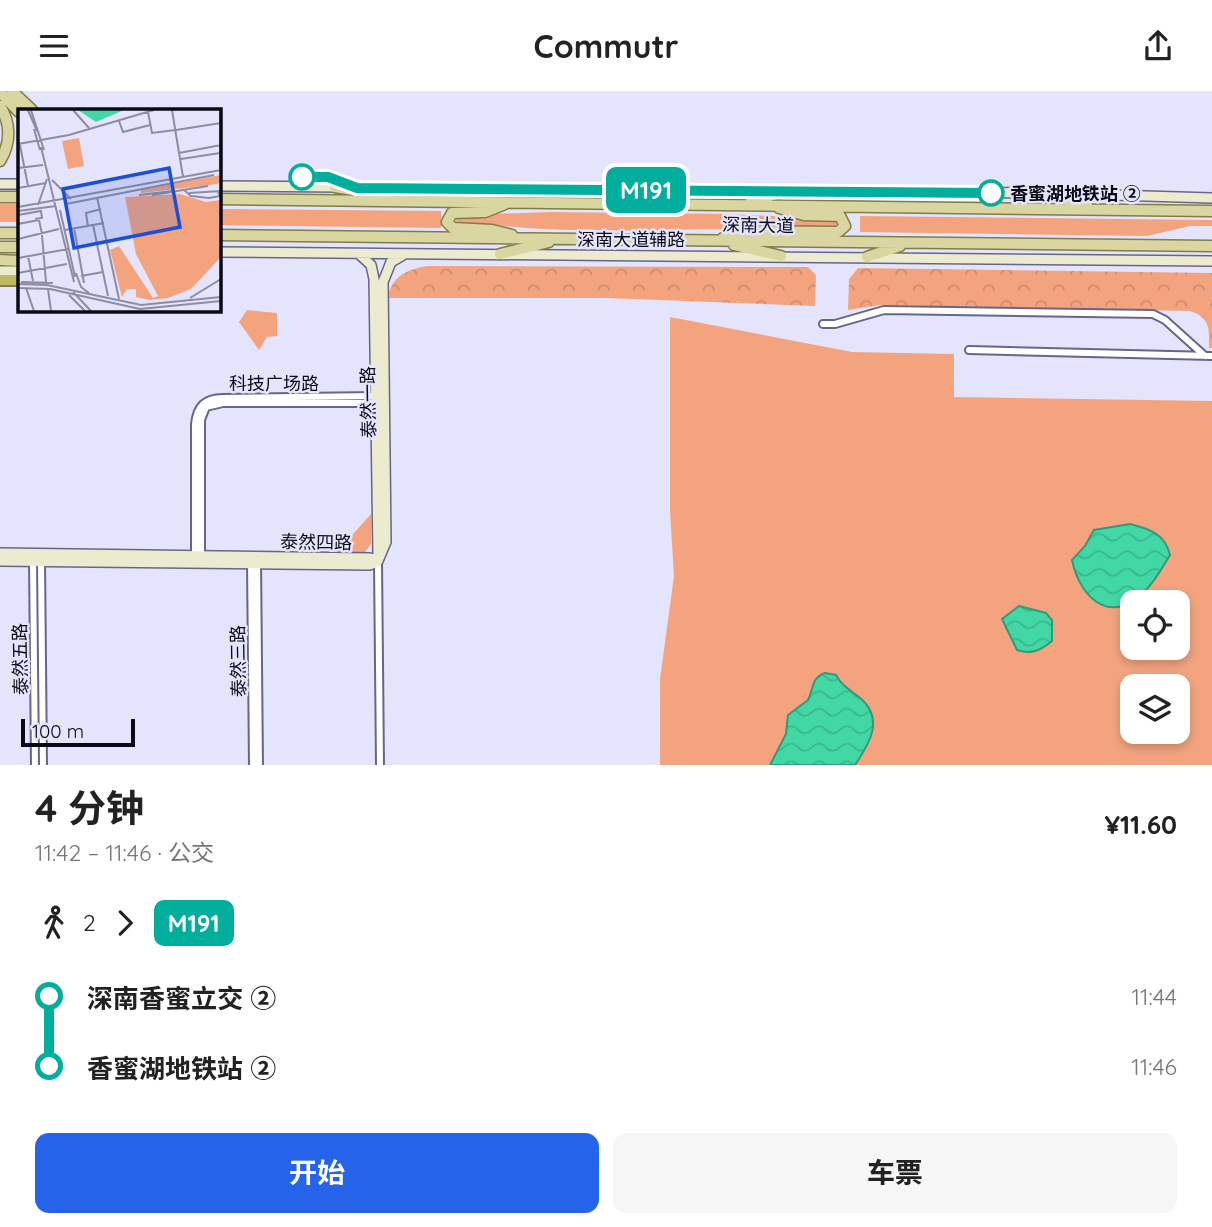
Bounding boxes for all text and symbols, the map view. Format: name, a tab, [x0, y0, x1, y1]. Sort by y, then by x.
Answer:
text: Commutr	[534, 26, 678, 66]
icon: menu	[35, 27, 73, 65]
icon: share	[1139, 27, 1177, 65]
inset map	[18, 109, 220, 311]
unlabelled marker	[289, 164, 315, 190]
line badge: M191	[597, 167, 695, 213]
text: M191	[620, 175, 672, 205]
marker: 香蜜湖地铁站 ②	[978, 180, 1004, 206]
place label: 香蜜湖地铁站 ②	[1010, 182, 1141, 205]
street label: 深南大道	[722, 213, 794, 237]
street label: 深南大道辅路	[577, 228, 685, 251]
street label: 泰然一路	[356, 366, 380, 438]
street label: 科技广场路	[229, 372, 319, 395]
street label: 泰然四路	[280, 530, 352, 554]
map controls	[1120, 590, 1190, 744]
button: locate	[1120, 590, 1190, 660]
street label: 泰然五路	[8, 623, 32, 695]
street label: 泰然三路	[226, 625, 250, 697]
button: layers	[1120, 674, 1190, 744]
scale bar	[21, 716, 135, 748]
text: 100 m	[32, 719, 84, 743]
text: 4 分钟	[35, 784, 144, 832]
text: ¥11.60	[1104, 808, 1177, 841]
text: 11:42 – 11:46 · 公交	[35, 838, 214, 867]
icon: walk	[35, 904, 73, 942]
icon: forward	[106, 904, 144, 942]
text: 2	[83, 908, 96, 937]
text: M191	[168, 908, 220, 938]
text: 深南香蜜立交 ②	[87, 982, 276, 1015]
text: 11:44	[1131, 982, 1177, 1011]
text: 香蜜湖地铁站 ②	[87, 1052, 276, 1085]
text: 11:46	[1131, 1052, 1177, 1081]
button: 开始	[35, 1133, 599, 1213]
button: 车票	[613, 1133, 1177, 1213]

